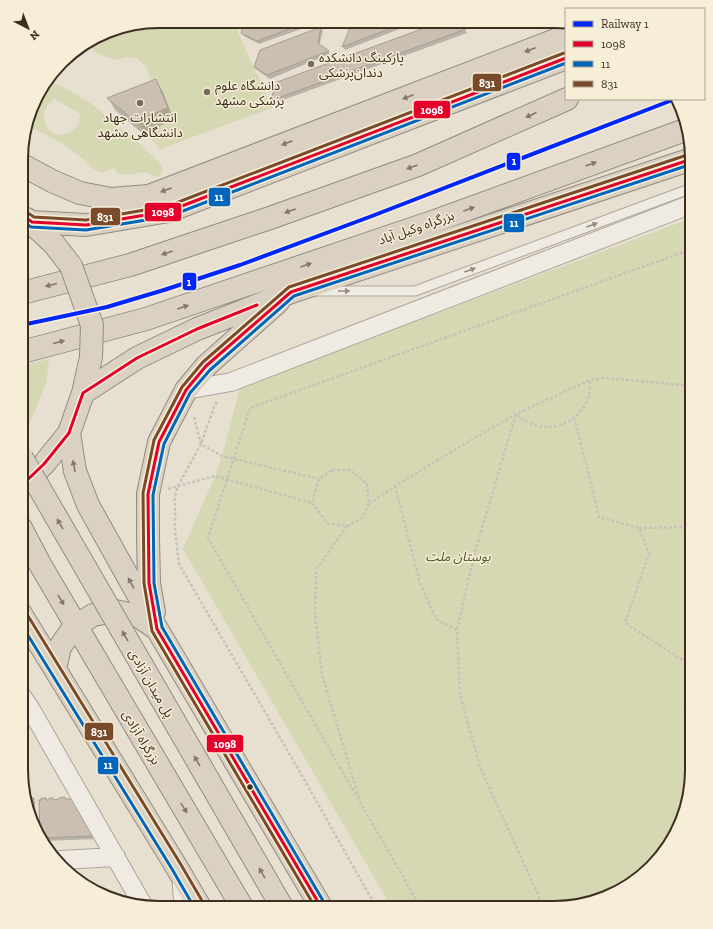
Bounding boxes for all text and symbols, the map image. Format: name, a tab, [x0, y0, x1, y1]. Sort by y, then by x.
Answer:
north arrow	[8, 8, 48, 48]
legend	[565, 8, 705, 100]
text: Railway 1	[601, 17, 649, 31]
text: N	[26, 27, 42, 43]
text: 1098	[601, 37, 625, 51]
one-way arrow	[523, 47, 535, 53]
place label: پارکینگ دانشکده دندان‌پزشکی	[319, 50, 404, 82]
text: 11	[601, 57, 611, 71]
marker: پارکینگ دانشکده دندان‌پزشکی	[306, 59, 316, 69]
line badge: 831	[472, 73, 502, 92]
text: 831	[479, 77, 496, 90]
text: 831	[601, 77, 618, 91]
place label: دانشگاه علوم پزشکی مشهد	[215, 78, 284, 110]
marker: دانشگاه علوم پزشکی مشهد	[202, 87, 212, 97]
one-way arrow	[402, 94, 414, 100]
marker: انتشارات جهاد دانشگاهی مشهد	[135, 98, 145, 108]
line badge: 1098	[413, 100, 451, 119]
text: 1098	[421, 104, 443, 117]
place label: انتشارات جهاد دانشگاهی مشهد	[97, 110, 183, 141]
one-way arrow	[525, 112, 537, 118]
one-way arrow	[281, 141, 293, 147]
line badge: 1	[506, 152, 521, 171]
text: 1	[512, 155, 517, 168]
one-way arrow	[585, 161, 597, 167]
one-way arrow	[406, 164, 418, 170]
one-way arrow	[159, 187, 171, 193]
line badge: 11	[208, 187, 231, 207]
text: 11	[215, 191, 224, 204]
line badge: 1098	[144, 202, 182, 222]
text: 1098	[152, 206, 174, 219]
one-way arrow	[463, 206, 475, 212]
line badge: 831	[90, 207, 121, 226]
street label: بزرگراه وکیل آباد	[376, 207, 456, 248]
one-way arrow	[283, 208, 295, 214]
text: 831	[97, 211, 114, 224]
line badge: 11	[503, 213, 525, 233]
text: 11	[510, 217, 519, 230]
one-way arrow	[586, 222, 598, 228]
one-way arrow	[160, 250, 172, 256]
one-way arrow	[300, 262, 312, 268]
one-way arrow	[464, 267, 476, 273]
line badge: 1	[182, 272, 197, 291]
text: 1	[187, 276, 192, 289]
one-way arrow	[45, 282, 57, 288]
one-way arrow	[338, 288, 351, 294]
one-way arrow	[177, 303, 189, 309]
one-way arrow	[54, 339, 66, 345]
one-way arrow	[71, 460, 77, 472]
one-way arrow	[56, 518, 63, 530]
park label: بوستان ملت	[425, 549, 491, 564]
one-way arrow	[128, 577, 135, 588]
one-way arrow	[57, 594, 64, 606]
one-way arrow	[121, 630, 128, 642]
street label: پل میدان آزادی	[124, 646, 177, 721]
street label: بزرگراه آزادی	[119, 707, 164, 768]
line badge: 831	[84, 722, 114, 741]
text: 831	[91, 726, 108, 739]
line badge: 1098	[206, 734, 244, 753]
text: 1098	[214, 738, 236, 751]
one-way arrow	[194, 755, 201, 767]
line badge: 11	[97, 756, 119, 775]
text: 11	[104, 759, 113, 772]
unlabelled marker	[245, 782, 255, 792]
one-way arrow	[180, 803, 188, 813]
one-way arrow	[259, 868, 266, 879]

